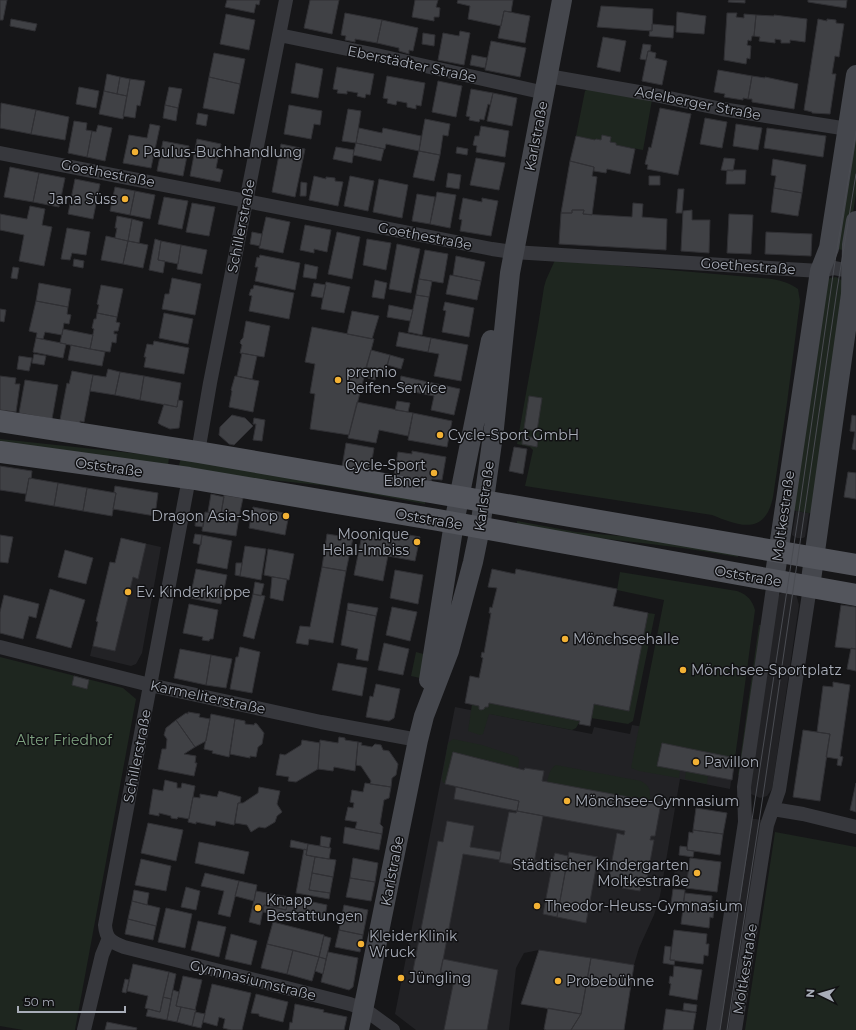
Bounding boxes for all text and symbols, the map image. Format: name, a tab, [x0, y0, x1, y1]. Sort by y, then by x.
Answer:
street label: Eberstädter Straße	[346, 42, 478, 86]
street label: Adelberger Straße	[634, 82, 762, 124]
street label: Karlstraße	[520, 99, 552, 173]
place label: Paulus-Buchhandlung	[143, 143, 302, 161]
marker: Paulus-Buchhandlung	[130, 147, 140, 157]
street label: Goethestraße	[60, 155, 156, 191]
street label: Schillerstraße	[223, 178, 259, 274]
place label: Jana Süss	[48, 190, 117, 208]
marker: Jana Süss	[120, 194, 130, 204]
street label: Goethestraße	[377, 218, 473, 254]
street label: Goethestraße	[700, 254, 796, 278]
place label: premio Reifen-Service	[346, 363, 446, 397]
marker: premio Reifen-Service	[333, 375, 343, 385]
place label: Cycle-Sport GmbH	[448, 426, 579, 444]
marker: Cycle-Sport GmbH	[435, 430, 445, 440]
street label: Oststraße	[74, 453, 144, 481]
place label: Cycle-Sport Ebner	[345, 456, 426, 490]
street label: Karlstraße	[470, 460, 498, 532]
marker: Cycle-Sport Ebner	[429, 468, 439, 478]
street label: Moltkestraße	[768, 469, 798, 563]
street label: Oststraße	[394, 504, 464, 534]
place label: Dragon Asia-Shop	[151, 507, 278, 525]
marker: Dragon Asia-Shop	[281, 511, 291, 521]
place label: Moonique Helal-Imbiss	[322, 525, 409, 559]
marker: Moonique Helal-Imbiss	[412, 537, 422, 547]
street label: Oststraße	[713, 561, 783, 591]
place label: Ev. Kinderkrippe	[136, 583, 251, 601]
marker: Ev. Kinderkrippe	[123, 587, 133, 597]
place label: Mönchseehalle	[573, 630, 679, 648]
marker: Mönchseehalle	[560, 634, 570, 644]
place label: Mönchsee-Sportplatz	[691, 661, 842, 679]
marker: Mönchsee-Sportplatz	[678, 665, 688, 675]
street label: Karmeliterstraße	[149, 676, 267, 718]
street label: Schillerstraße	[119, 708, 155, 804]
park label: Alter Friedhof	[16, 731, 113, 749]
place label: Pavillon	[704, 753, 759, 771]
marker: Pavillon	[691, 757, 701, 767]
place label: Mönchsee-Gymnasium	[575, 792, 739, 810]
marker: Mönchsee-Gymnasium	[562, 796, 572, 806]
street label: Karlstraße	[376, 834, 408, 908]
place label: Städtischer Kindergarten Moltkestraße	[513, 856, 689, 890]
marker: Städtischer Kindergarten Moltkestraße	[692, 868, 702, 878]
place label: Knapp Bestattungen	[266, 891, 363, 925]
place label: Theodor-Heuss-Gymnasium	[545, 897, 743, 915]
marker: Theodor-Heuss-Gymnasium	[532, 901, 542, 911]
marker: Knapp Bestattungen	[253, 903, 263, 913]
street label: Moltkestraße	[729, 922, 761, 1016]
place label: KleiderKlinik Wruck	[369, 927, 458, 961]
marker: KleiderKlinik Wruck	[356, 939, 366, 949]
street label: Gymnasiumstraße	[188, 956, 318, 1004]
place label: Jüngling	[408, 969, 471, 987]
place label: Probebühne	[566, 972, 654, 990]
marker: Jüngling	[396, 973, 406, 983]
north arrow	[800, 974, 840, 1014]
marker: Probebühne	[553, 976, 563, 986]
scale bar	[18, 988, 125, 1014]
text: N	[803, 988, 817, 998]
text: 50 m	[24, 994, 55, 1009]

